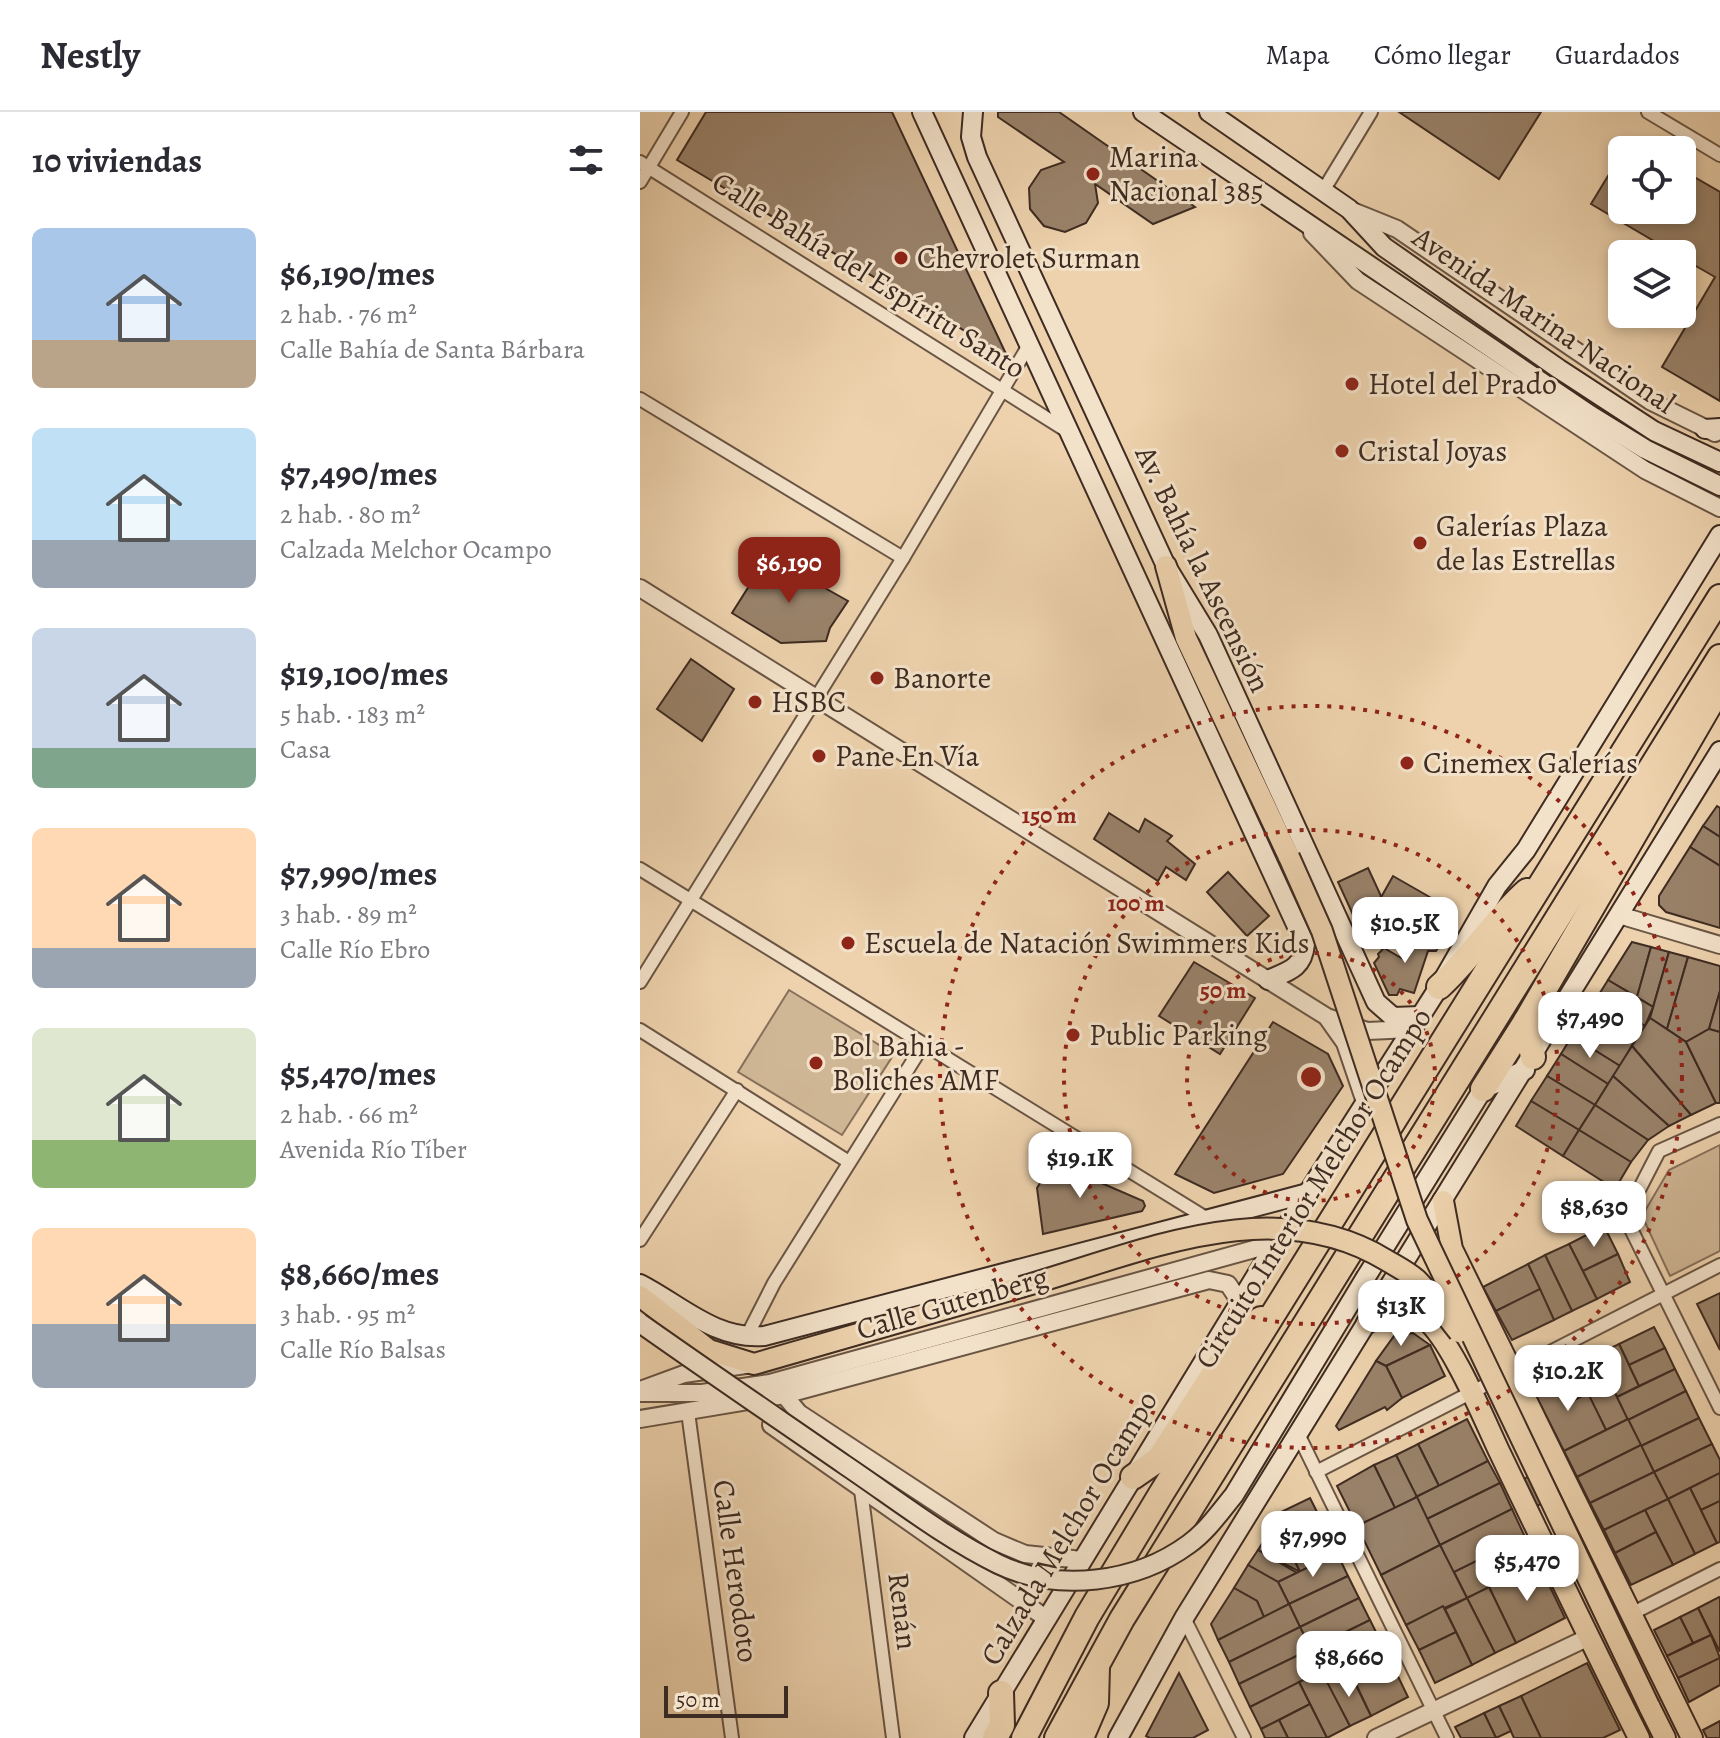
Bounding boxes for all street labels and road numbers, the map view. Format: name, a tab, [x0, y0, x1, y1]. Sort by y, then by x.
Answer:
street label: Calle Bahía del Espíritu Santo	[705, 162, 1033, 388]
street label: Avenida Marina Nacional	[1404, 217, 1683, 423]
street label: Av. Bahía la Ascensión	[1125, 438, 1280, 699]
street label: Circuito Interior Melchor Ocampo	[1185, 1000, 1441, 1376]
street label: Calle Gutenberg	[852, 1257, 1052, 1349]
street label: Calzada Melchor Ocampo	[971, 1383, 1167, 1673]
street label: Calle Herodoto	[703, 1477, 769, 1665]
street label: Renán	[878, 1570, 928, 1652]

